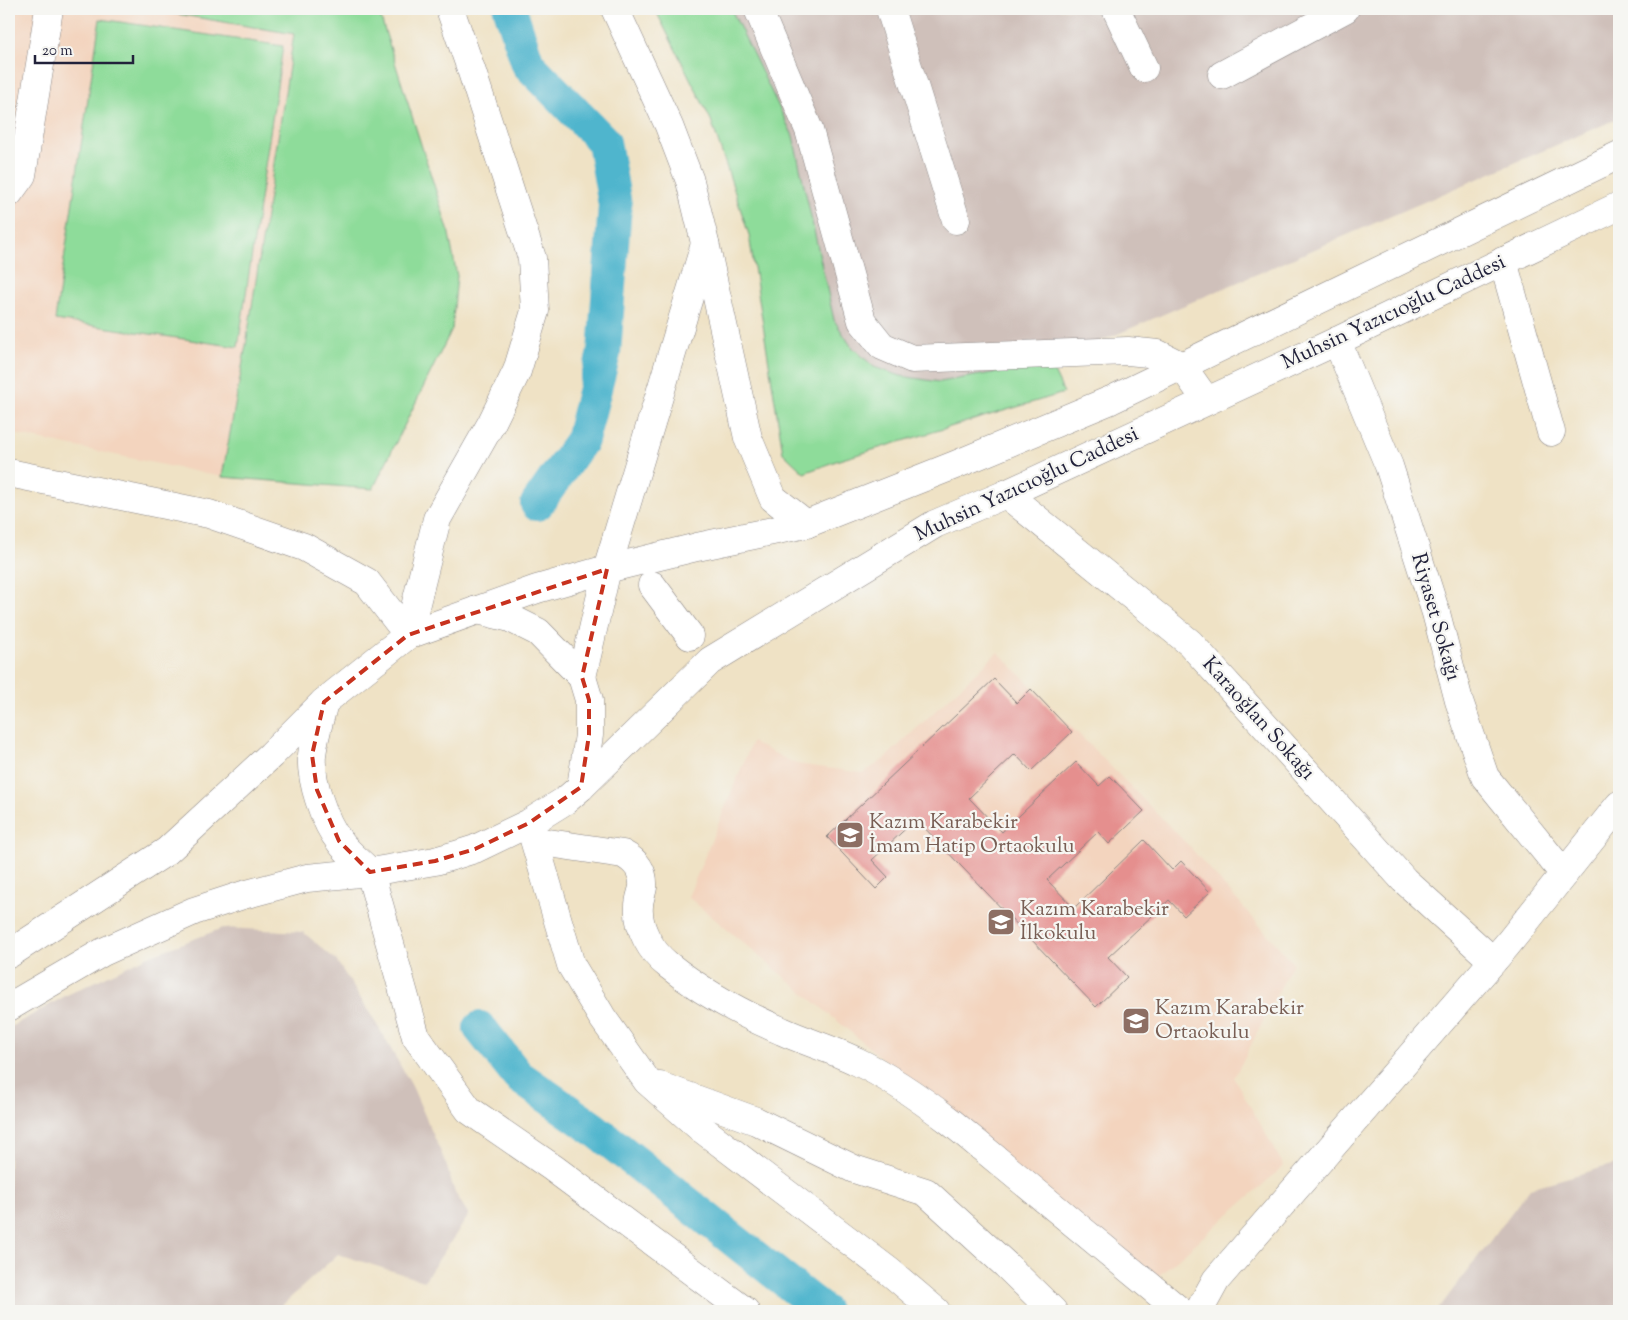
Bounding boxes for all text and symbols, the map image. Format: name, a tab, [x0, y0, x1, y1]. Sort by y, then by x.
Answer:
scale bar	[35, 32, 132, 64]
text: 20 m	[42, 41, 73, 62]
street label: Muhsin Yazıcıoğlu Caddesi	[1277, 248, 1511, 378]
street label: Muhsin Yazıcıoğlu Caddesi	[910, 420, 1144, 550]
street label: Riyaset Sokağı	[1402, 550, 1468, 684]
street label: Karaoğlan Sokağı	[1194, 651, 1322, 787]
place label: Kazım Karabekir İmam Hatip Ortaokulu	[869, 808, 1075, 862]
school or university icon: Kazım Karabekir İmam Hatip Ortaokulu	[835, 820, 865, 850]
place label: Kazım Karabekir İlkokulu	[1020, 895, 1169, 949]
school or university icon: Kazım Karabekir İlkokulu	[986, 907, 1016, 937]
place label: Kazım Karabekir Ortaokulu	[1155, 994, 1304, 1048]
school or university icon: Kazım Karabekir Ortaokulu	[1121, 1006, 1151, 1036]

